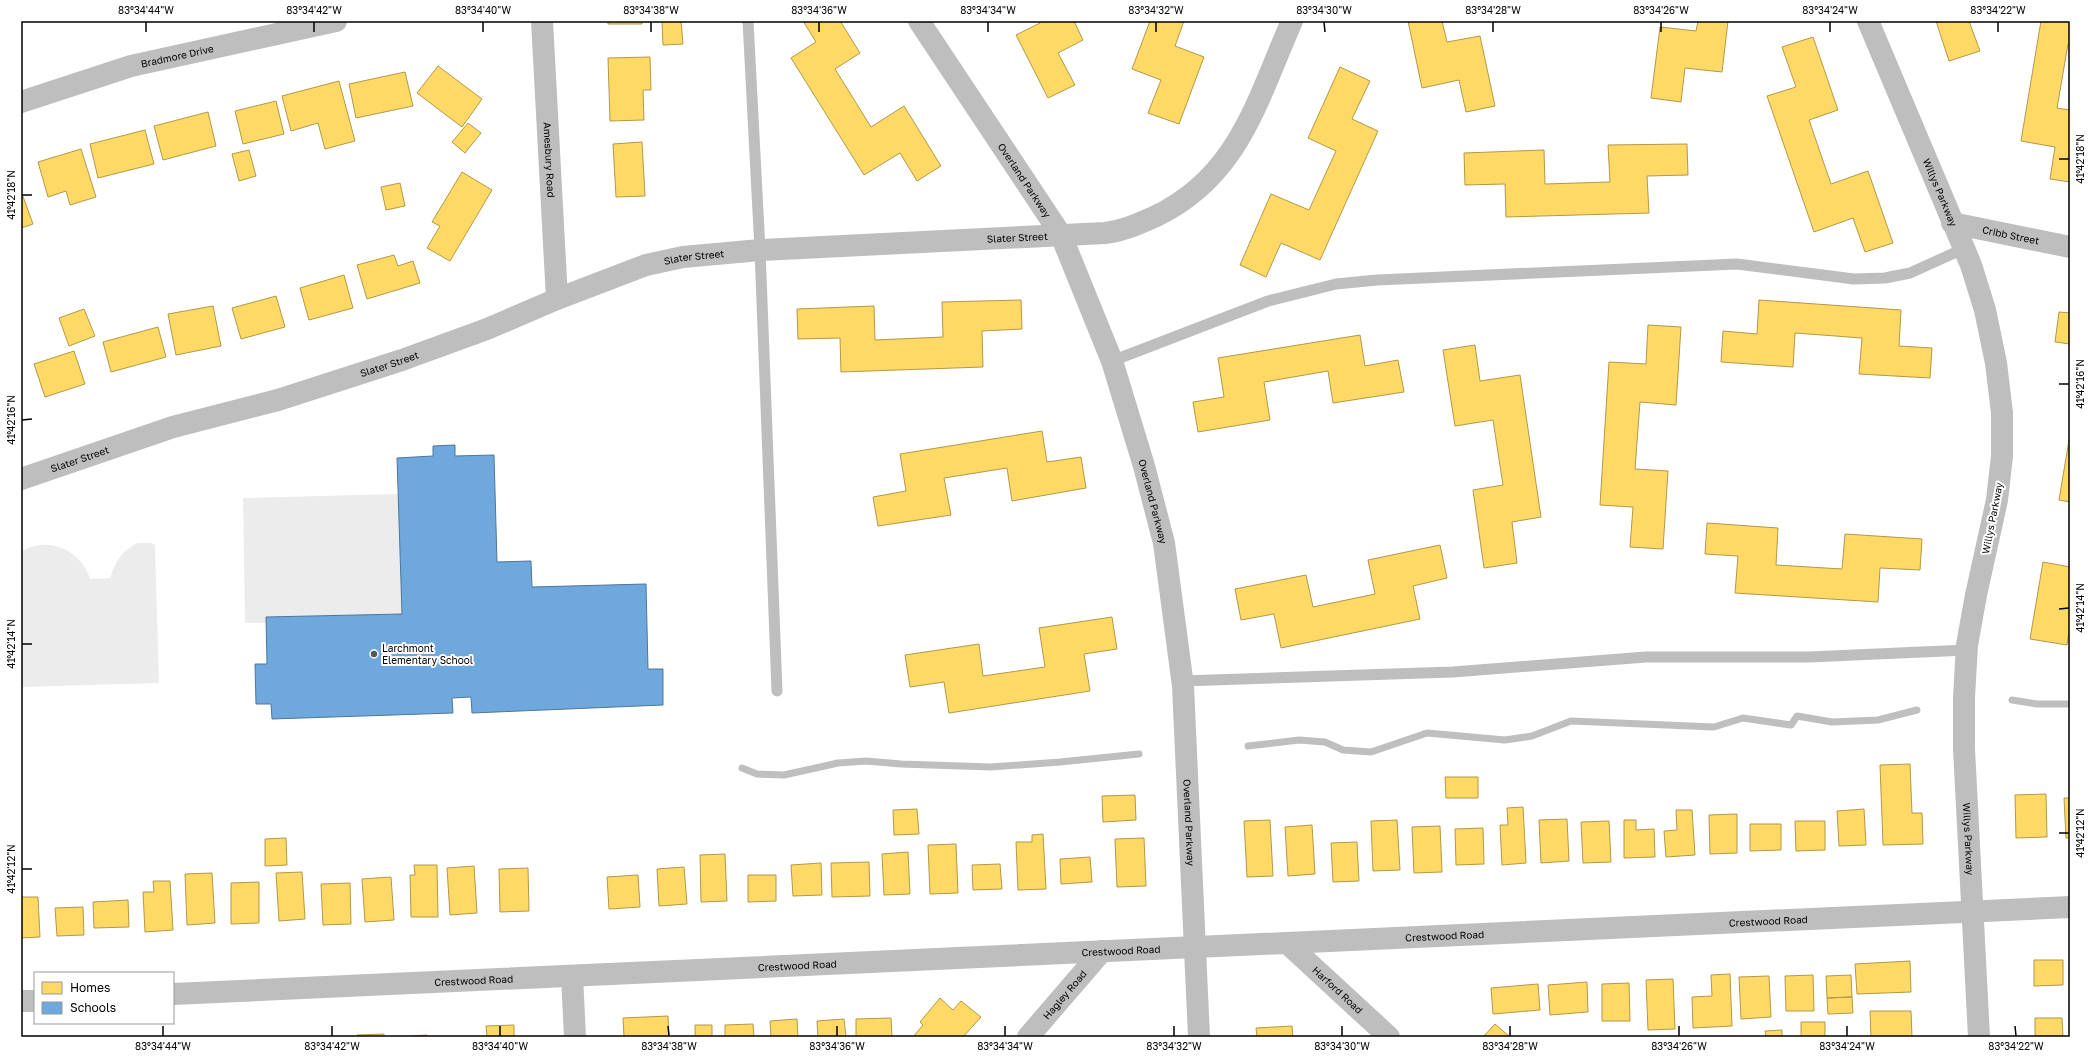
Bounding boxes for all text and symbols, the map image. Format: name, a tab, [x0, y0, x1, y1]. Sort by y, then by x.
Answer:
text: 83°34'44"W	[118, 4, 174, 16]
text: 83°34'42"W	[286, 4, 342, 16]
text: 83°34'40"W	[455, 4, 511, 16]
text: 83°34'38"W	[623, 4, 679, 16]
text: 83°34'36"W	[791, 4, 847, 16]
text: 83°34'34"W	[960, 4, 1016, 16]
text: 83°34'32"W	[1128, 4, 1184, 16]
text: 83°34'30"W	[1296, 4, 1352, 16]
text: 83°34'28"W	[1465, 4, 1521, 16]
text: 83°34'26"W	[1633, 4, 1689, 16]
text: 83°34'24"W	[1802, 4, 1858, 16]
text: 83°34'22"W	[1970, 4, 2026, 16]
street label: Bradmore Drive	[140, 42, 215, 70]
street label: Amesbury Road	[541, 122, 558, 198]
text: 41°42'18"N	[2074, 134, 2086, 184]
street label: Overland Parkway	[996, 141, 1054, 220]
street label: Willys Parkway	[1921, 157, 1960, 229]
text: 41°42'18"N	[5, 170, 17, 220]
street label: Cribb Street	[1981, 223, 2040, 247]
street label: Slater Street	[986, 230, 1048, 245]
street label: Slater Street	[663, 247, 725, 267]
street label: Slater Street	[358, 348, 420, 379]
text: 41°42'16"N	[2074, 359, 2086, 409]
text: 41°42'16"N	[5, 395, 17, 445]
street label: Slater Street	[49, 443, 110, 474]
street label: Overland Parkway	[1136, 458, 1170, 545]
street label: Willys Parkway	[1979, 481, 2005, 555]
text: 41°42'14"N	[2074, 583, 2086, 633]
text: 41°42'14"N	[5, 619, 17, 669]
place label: Larchmont Elementary School	[382, 642, 473, 666]
marker: Larchmont Elementary School	[369, 649, 379, 659]
street label: Overland Parkway	[1181, 779, 1197, 867]
street label: Willys Parkway	[1961, 802, 1977, 876]
text: 41°42'12"N	[2074, 808, 2086, 858]
text: 41°42'12"N	[5, 844, 17, 894]
street label: Crestwood Road	[1729, 913, 1808, 929]
street label: Crestwood Road	[1405, 928, 1484, 943]
street label: Crestwood Road	[1081, 943, 1161, 958]
street label: Crestwood Road	[758, 958, 837, 973]
street label: Harford Road	[1310, 964, 1365, 1016]
street label: Hagley Road	[1040, 968, 1089, 1021]
legend	[34, 972, 174, 1024]
street label: Crestwood Road	[434, 972, 513, 988]
text: Homes	[70, 980, 110, 995]
text: Schools	[70, 1000, 116, 1015]
text: 83°34'44"W	[135, 1040, 191, 1052]
text: 83°34'42"W	[304, 1040, 360, 1052]
text: 83°34'40"W	[472, 1040, 528, 1052]
text: 83°34'38"W	[641, 1040, 697, 1052]
text: 83°34'36"W	[809, 1040, 865, 1052]
text: 83°34'34"W	[977, 1040, 1033, 1052]
text: 83°34'32"W	[1146, 1040, 1202, 1052]
text: 83°34'30"W	[1314, 1040, 1370, 1052]
text: 83°34'28"W	[1482, 1040, 1538, 1052]
text: 83°34'26"W	[1651, 1040, 1707, 1052]
text: 83°34'24"W	[1819, 1040, 1875, 1052]
text: 83°34'22"W	[1988, 1040, 2044, 1052]

